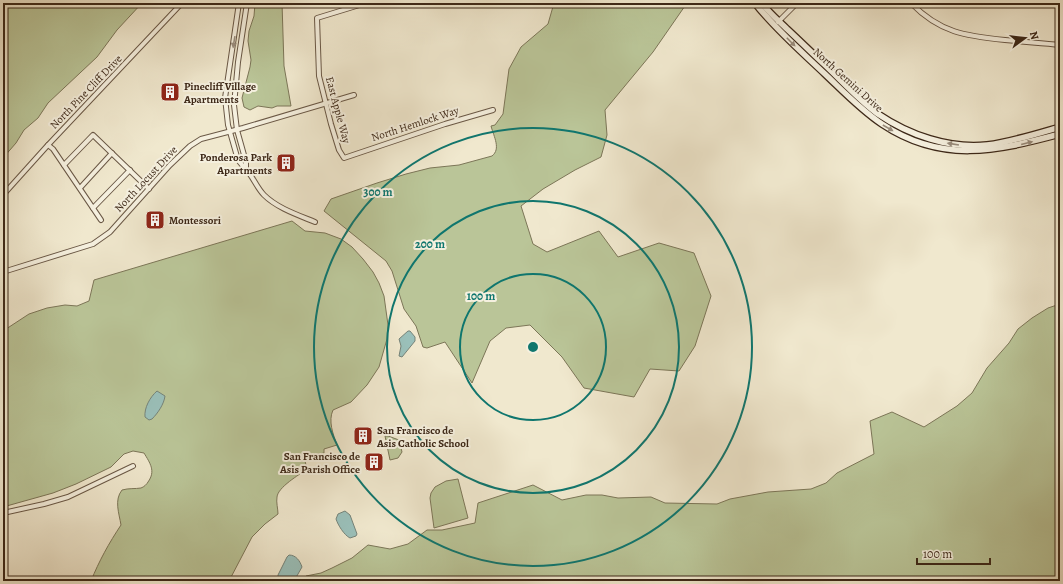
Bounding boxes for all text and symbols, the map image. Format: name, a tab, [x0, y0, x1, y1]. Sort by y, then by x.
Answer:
north arrow	[1005, 18, 1045, 58]
text: N	[1026, 30, 1042, 41]
one-way arrow	[231, 36, 237, 48]
one-way arrow	[787, 37, 796, 47]
street label: North Gemini Drive	[810, 45, 886, 116]
street label: North Pine Cliff Drive	[47, 52, 125, 132]
street label: East Apple Way	[322, 75, 354, 145]
place label: Pinecliff Village Apartments	[183, 79, 256, 107]
building icon: Pinecliff Village Apartments	[159, 81, 181, 103]
street label: North Hemlock Way	[369, 103, 461, 145]
one-way arrow	[883, 124, 894, 131]
one-way arrow	[1021, 139, 1033, 145]
one-way arrow	[947, 140, 959, 146]
street label: North Locust Drive	[111, 143, 181, 215]
place label: Ponderosa Park Apartments	[200, 150, 273, 178]
building icon: Ponderosa Park Apartments	[275, 152, 297, 174]
text: 300 m	[363, 184, 393, 200]
building icon: Montessori	[144, 209, 166, 231]
place label: Montessori	[169, 213, 221, 228]
text: 200 m	[415, 236, 445, 252]
text: 100 m	[467, 288, 495, 304]
centre of rings	[526, 340, 540, 354]
place label: San Francisco de Asis Catholic School	[376, 423, 469, 451]
building icon: San Francisco de Asis Catholic School	[352, 425, 374, 447]
place label: San Francisco de Asis Parish Office	[279, 449, 360, 477]
building icon: San Francisco de Asis Parish Office	[363, 451, 385, 473]
scale bar	[917, 540, 990, 566]
text: 100 m	[923, 546, 952, 562]

